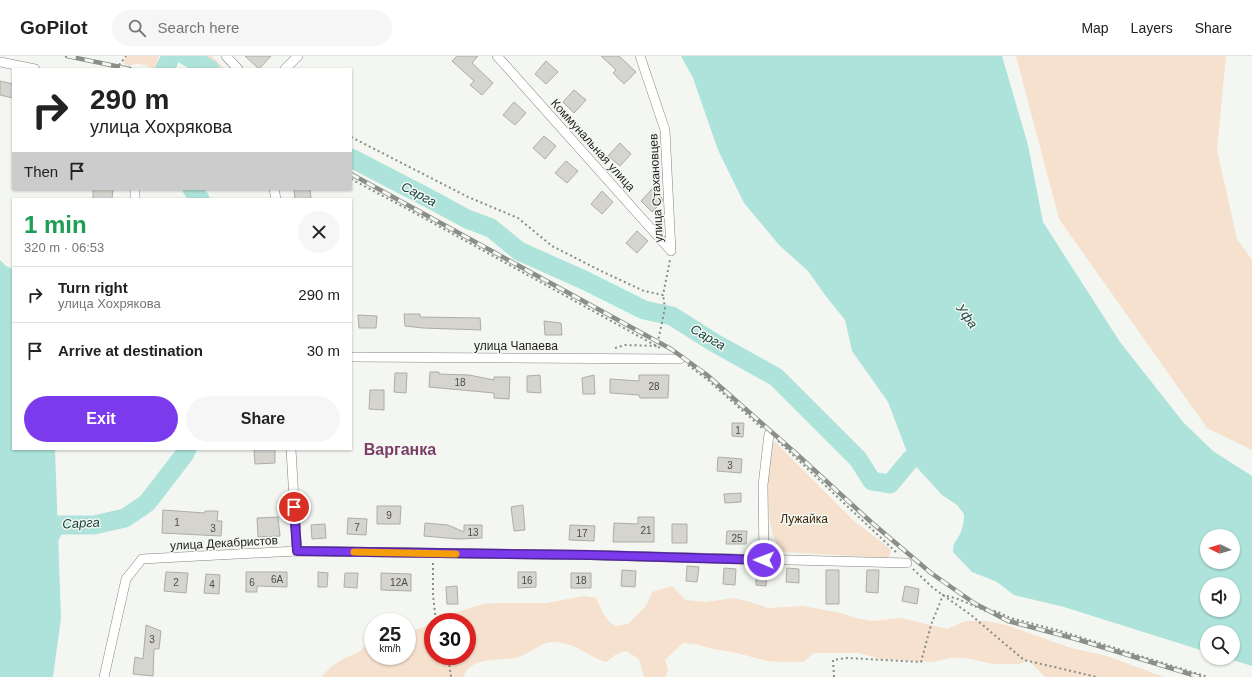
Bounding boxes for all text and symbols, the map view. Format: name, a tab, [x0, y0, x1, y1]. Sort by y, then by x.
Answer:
search box	[112, 10, 392, 46]
text: GoPilot	[20, 17, 88, 38]
icon: search	[126, 17, 148, 39]
text: Search here	[158, 19, 239, 36]
text: Map	[1081, 20, 1109, 36]
text: Layers	[1131, 20, 1173, 36]
text: Share	[1195, 20, 1232, 36]
icon: right	[24, 84, 76, 136]
text: 290 m	[90, 84, 169, 115]
street label: Коммунальная улица	[548, 96, 638, 194]
text: улица Хохрякова	[90, 117, 232, 137]
street label: улица Стахановцев	[646, 133, 666, 243]
icon: arrive	[66, 160, 88, 182]
text: Then	[24, 163, 58, 180]
water label: Сарга	[399, 179, 439, 209]
text: 1 min	[24, 211, 87, 238]
button: close	[298, 211, 340, 253]
text: 320 m · 06:53	[24, 240, 104, 255]
text: Turn right	[58, 279, 128, 296]
icon: right	[24, 284, 46, 306]
text: 290 m	[298, 286, 340, 303]
text: улица Хохрякова	[58, 296, 161, 311]
water label: Уфа	[953, 300, 981, 331]
water label: Сарга	[688, 321, 728, 353]
street label: улица Чапаева	[474, 339, 558, 353]
icon: arrive	[24, 340, 46, 362]
text: Arrive at destination	[58, 342, 203, 359]
text: 30 m	[307, 342, 340, 359]
house number: 18	[454, 377, 466, 388]
house number: 28	[648, 381, 660, 392]
button: Exit	[24, 396, 178, 442]
button: Share	[186, 396, 340, 442]
house number: 1	[735, 425, 741, 436]
district label: Варганка	[364, 441, 436, 458]
house number: 3	[727, 460, 733, 471]
pin	[277, 490, 311, 524]
icon: arrive	[283, 496, 305, 518]
house number: 9	[386, 510, 392, 521]
park label: Лужайка	[780, 512, 828, 526]
water label: Сарга	[62, 515, 100, 531]
house number: 1	[174, 517, 180, 528]
house number: 7	[354, 522, 360, 533]
house number: 3	[210, 523, 216, 534]
house number: 21	[640, 525, 652, 536]
house number: 13	[467, 527, 479, 538]
house number: 17	[576, 528, 588, 539]
north arrow	[1200, 529, 1240, 569]
map controls	[1200, 529, 1240, 665]
street label: улица Декабристов	[170, 533, 278, 553]
house number: 25	[731, 533, 743, 544]
position arrow	[743, 539, 785, 581]
house number: 6А	[271, 574, 283, 585]
house number: 16	[521, 575, 533, 586]
house number: 18	[575, 575, 587, 586]
house number: 2	[173, 577, 179, 588]
house number: 6	[249, 577, 255, 588]
house number: 12А	[390, 577, 408, 588]
button: sound	[1200, 577, 1240, 617]
house number: 4	[209, 579, 215, 590]
speed limit sign: 30	[424, 613, 476, 665]
text: 25	[379, 623, 401, 645]
button: search	[1200, 625, 1240, 665]
house number: 3	[149, 634, 155, 645]
text: km/h	[379, 643, 401, 654]

